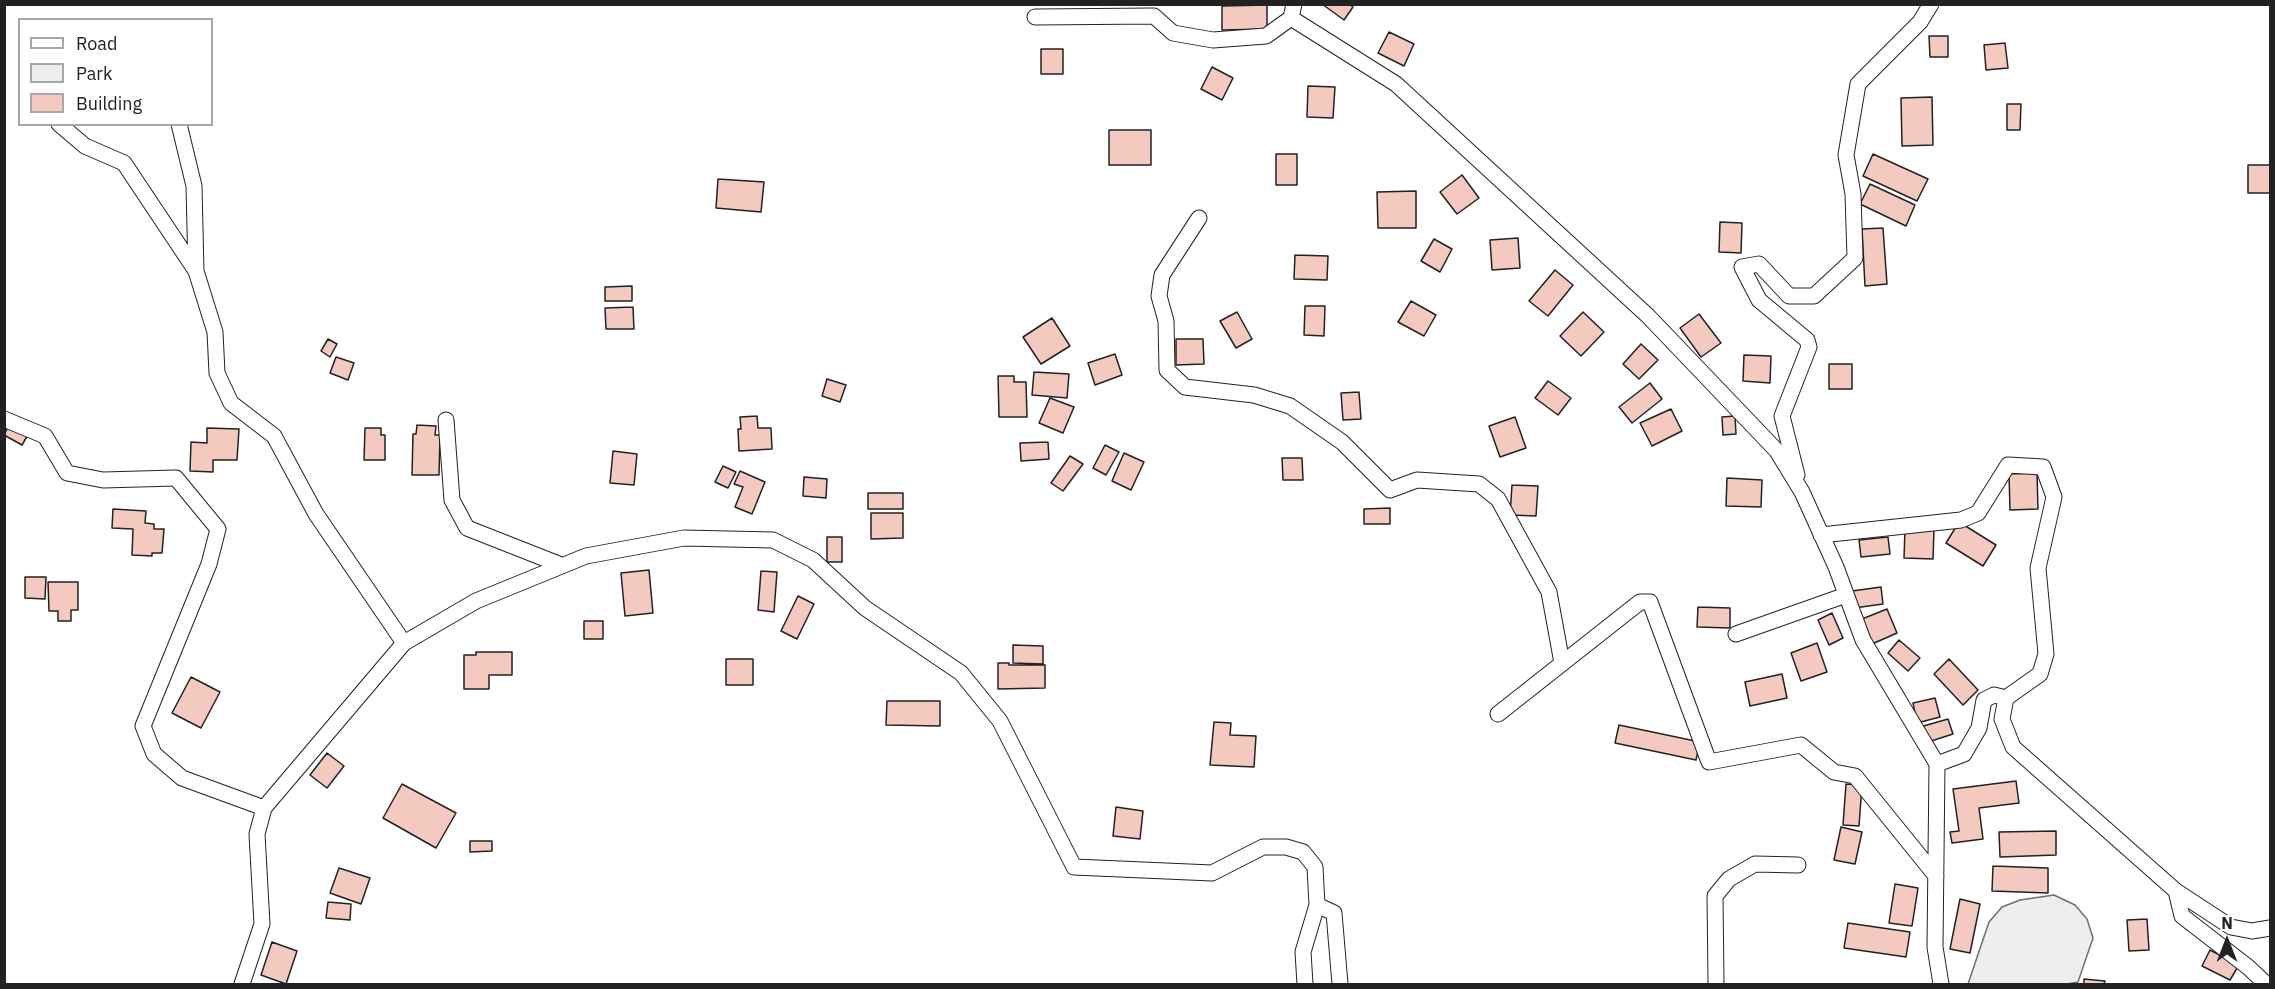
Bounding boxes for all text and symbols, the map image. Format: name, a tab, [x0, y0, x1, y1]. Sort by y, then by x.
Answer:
legend	[18, 18, 213, 126]
text: Road	[76, 32, 117, 55]
text: Park	[76, 62, 112, 85]
text: Building	[76, 92, 142, 115]
north arrow	[2197, 911, 2257, 971]
text: N	[2221, 913, 2233, 933]

